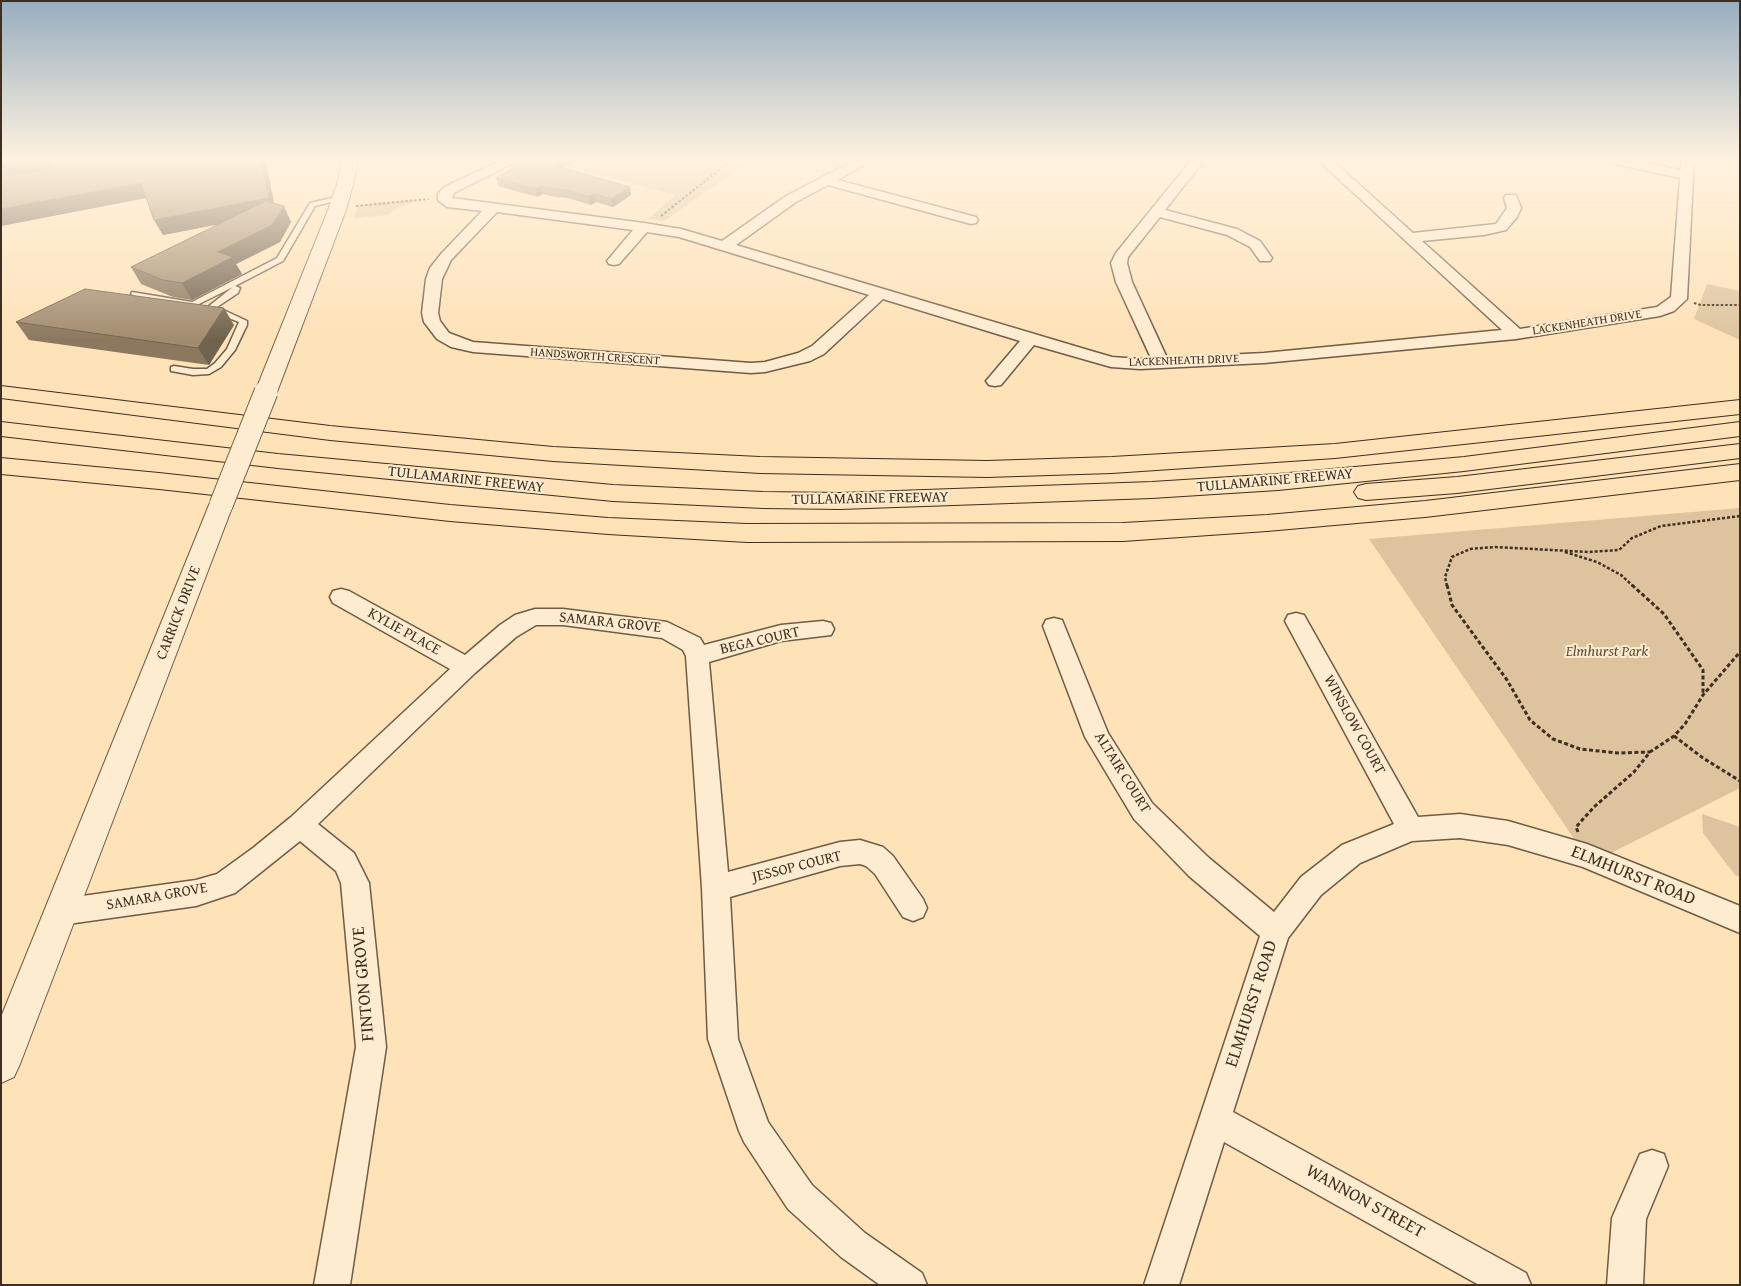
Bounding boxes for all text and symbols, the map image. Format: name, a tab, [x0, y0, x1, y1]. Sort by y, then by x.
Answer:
street label: LACKENHEATH DRIVE	[1531, 307, 1643, 339]
street label: HANDSWORTH CRESCENT	[530, 345, 660, 369]
street label: LACKENHEATH DRIVE	[1129, 352, 1239, 370]
street label: TULLAMARINE FREEWAY	[387, 463, 545, 497]
street label: TULLAMARINE FREEWAY	[1196, 465, 1354, 497]
street label: TULLAMARINE FREEWAY	[791, 489, 949, 509]
street label: CARRICK DRIVE	[153, 564, 205, 662]
street label: KYLIE PLACE	[364, 605, 444, 659]
street label: SAMARA GROVE	[558, 609, 662, 637]
street label: BEGA COURT	[718, 623, 802, 659]
park label: Elmhurst Park	[1566, 643, 1648, 661]
street label: WINSLOW COURT	[1319, 672, 1389, 778]
street label: ALTAIR COURT	[1090, 729, 1154, 817]
street label: ELMHURST ROAD	[1568, 841, 1698, 911]
street label: JESSOP COURT	[751, 847, 843, 887]
street label: SAMARA GROVE	[105, 879, 209, 915]
street label: FINTON GROVE	[348, 926, 380, 1042]
street label: ELMHURST ROAD	[1221, 938, 1283, 1070]
street label: WANNON STREET	[1302, 1160, 1428, 1244]

